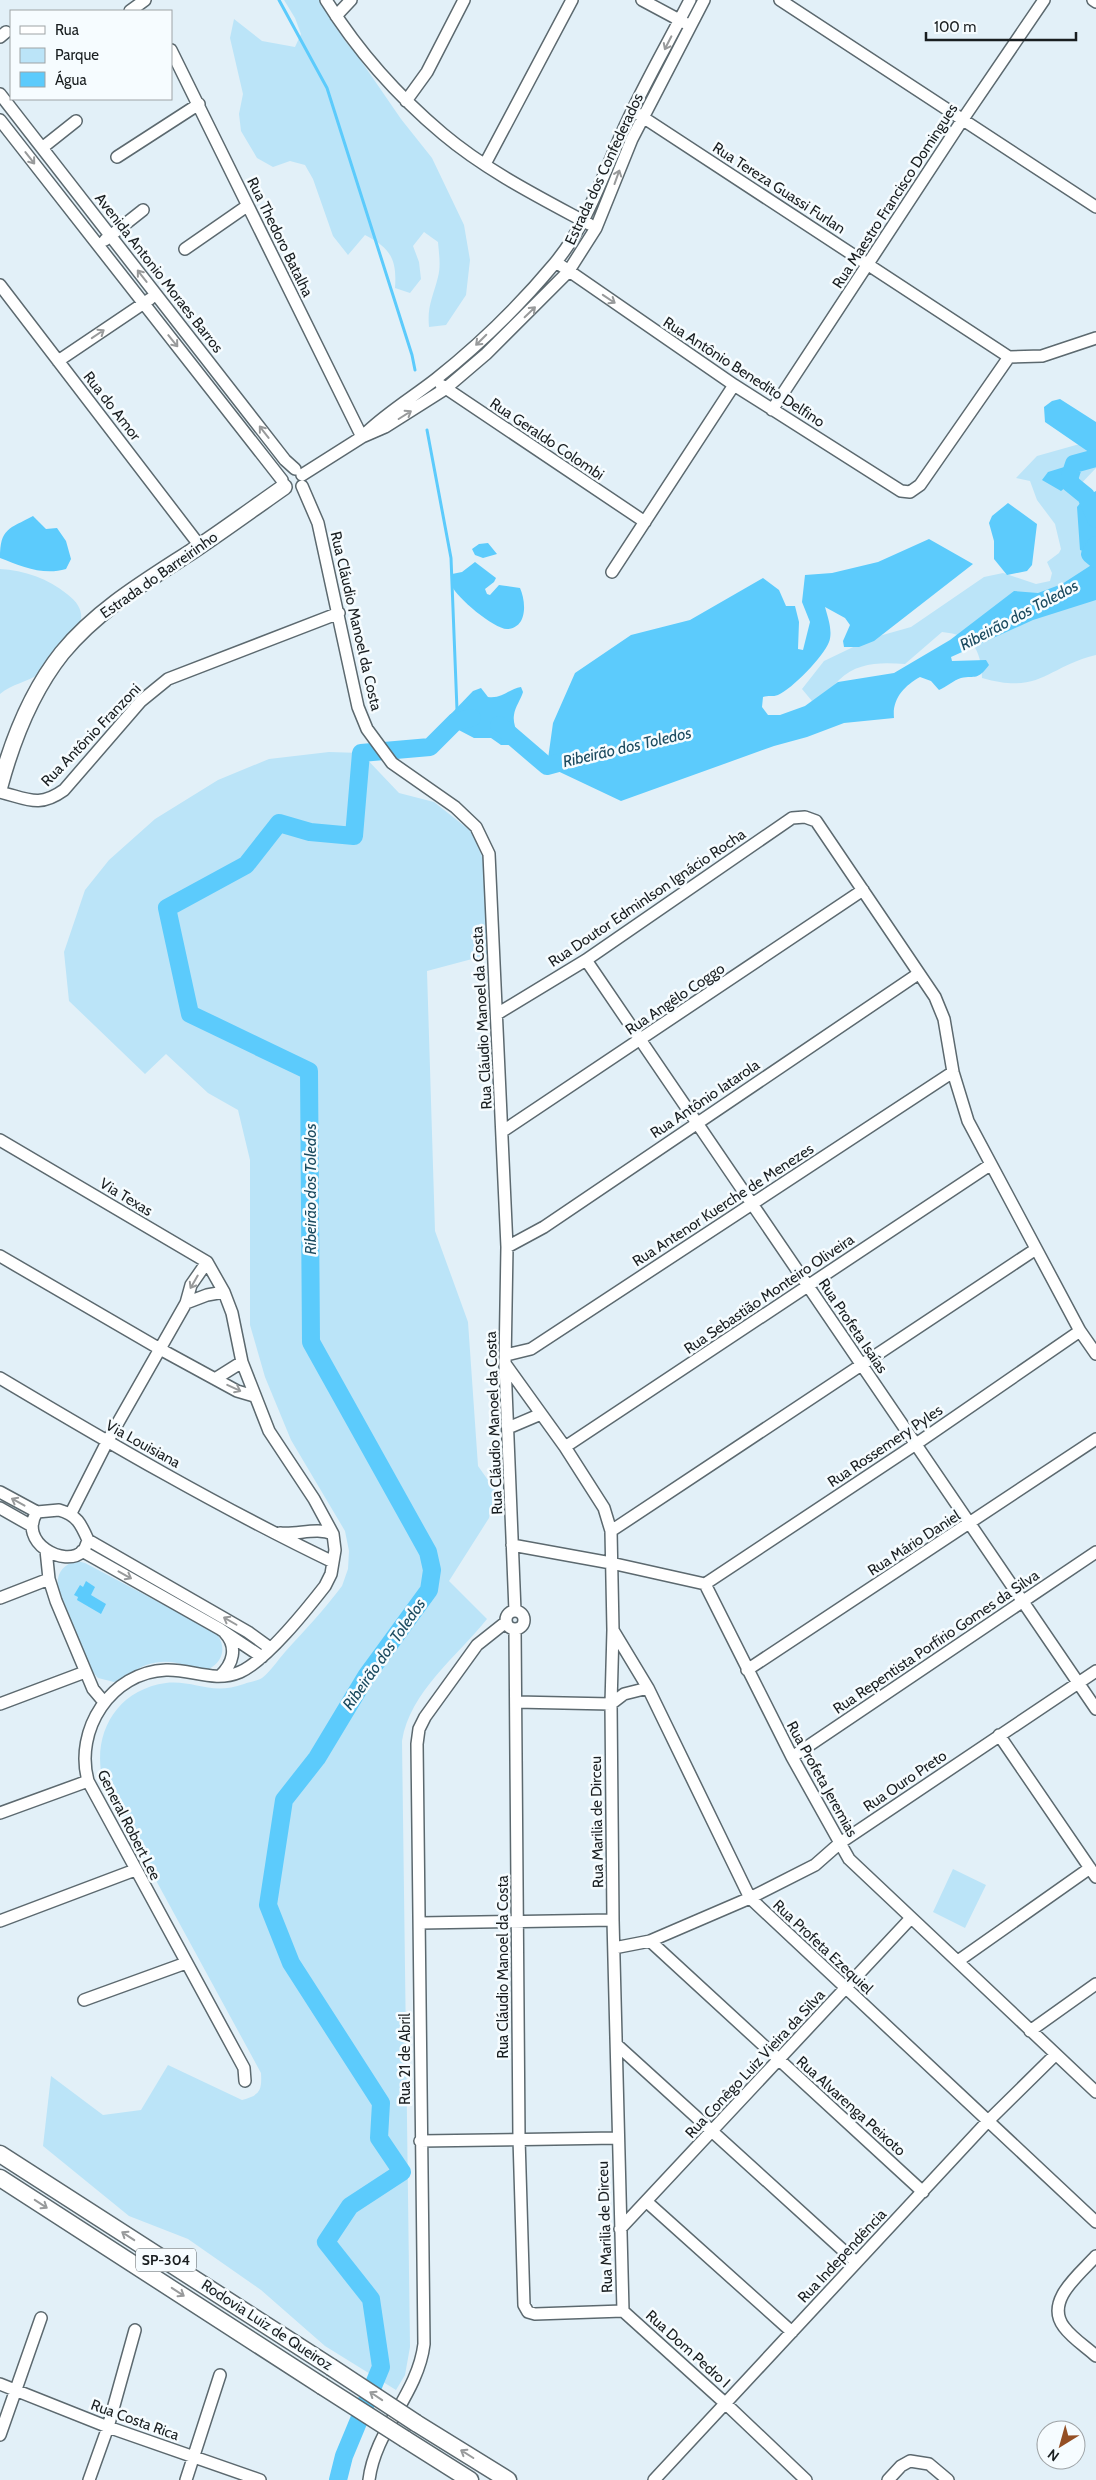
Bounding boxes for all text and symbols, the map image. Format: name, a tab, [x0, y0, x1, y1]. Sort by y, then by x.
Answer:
legend	[10, 10, 172, 100]
scale bar	[926, 10, 1076, 42]
text: 100 m	[934, 18, 976, 36]
text: Rua	[55, 21, 80, 39]
one-way arrow	[663, 36, 673, 51]
text: Parque	[55, 46, 99, 64]
text: Água	[55, 70, 87, 89]
street label: Estrada dos Confederados	[561, 90, 647, 248]
street label: Rua Maestro Francisco Domingues	[828, 100, 962, 292]
street label: Rua Tereza Guassi Furlan	[709, 138, 849, 238]
one-way arrow	[25, 151, 35, 165]
one-way arrow	[613, 170, 622, 185]
street label: Rua Thedoro Batalha	[243, 174, 317, 300]
street label: Avenida Antonio Moraes Barros	[91, 190, 227, 356]
one-way arrow	[137, 270, 148, 283]
one-way arrow	[601, 294, 615, 304]
one-way arrow	[524, 305, 536, 318]
street label: Rua Antônio Benedito Delfino	[660, 313, 828, 431]
one-way arrow	[91, 329, 105, 339]
one-way arrow	[475, 334, 487, 347]
one-way arrow	[168, 335, 179, 348]
street label: Rua do Amor	[79, 368, 145, 444]
street label: Rua Geraldo Colombi	[486, 394, 608, 484]
one-way arrow	[398, 409, 412, 419]
one-way arrow	[258, 426, 269, 439]
street label: Estrada do Barreirinho	[97, 528, 221, 622]
street label: Rua Cláudio Manoel da Costa	[327, 530, 386, 713]
water label: Ribeirão dos Toledos	[957, 576, 1081, 654]
street label: Rua Antônio Franzoni	[38, 680, 144, 790]
water label: Ribeirão dos Toledos	[561, 723, 693, 771]
street label: Rua Doutor Edminlson Ignácio Rocha	[545, 825, 750, 971]
street label: Rua Cláudio Manoel da Costa	[468, 925, 496, 1110]
street label: Rua Angêlo Coggo	[622, 959, 728, 1039]
street label: Rua Antônio Iatarola	[647, 1055, 764, 1142]
water label: Ribeirão dos Toledos	[301, 1123, 320, 1255]
street label: Rua Antenor Kuerche de Menezes	[629, 1140, 817, 1270]
street label: Via Texas	[96, 1174, 156, 1220]
street label: Rua Sebastião Monteiro Oliveira	[681, 1230, 858, 1358]
one-way arrow	[189, 1274, 199, 1288]
street label: Rua Profeta Isaías	[815, 1275, 891, 1377]
street label: Rua Cláudio Manoel da Costa	[482, 1330, 506, 1515]
one-way arrow	[226, 1384, 241, 1394]
street label: Rua Rossemery Pyles	[824, 1401, 946, 1491]
street label: Via Louisiana	[103, 1416, 184, 1472]
one-way arrow	[11, 1497, 26, 1507]
street label: Rua Mário Daniel	[864, 1506, 964, 1580]
street label: Rua Repentista Porfírio Gomes da Silva	[830, 1566, 1043, 1718]
one-way arrow	[117, 1571, 131, 1581]
water label: Ribeirão dos Toledos	[339, 1595, 429, 1713]
one-way arrow	[222, 1616, 237, 1626]
street label: Rua Profeta Jeremias	[783, 1718, 861, 1840]
street label: Rua Ouro Preto	[860, 1746, 950, 1816]
street label: Rua Marilia de Dirceu	[587, 1756, 607, 1888]
street label: General Robert Lee	[93, 1767, 165, 1883]
street label: Rua Cláudio Manoel da Costa	[494, 1874, 512, 2059]
street label: Rua Profeta Ezequiel	[769, 1896, 877, 1998]
street label: Rua Conêgo Luiz Vieira da Silva	[681, 1985, 829, 2142]
street label: Rua 21 de Abril	[396, 2013, 414, 2105]
street label: Rua Alvarenga Peixoto	[793, 2052, 909, 2160]
street label: Rua Marilia de Dirceu	[594, 2161, 616, 2293]
one-way arrow	[34, 2199, 48, 2209]
street label: Rua Independência	[794, 2205, 891, 2307]
one-way arrow	[121, 2231, 135, 2241]
road number: SP-304	[136, 2248, 196, 2272]
street label: Rodovia Luiz de Queiroz	[198, 2276, 336, 2374]
one-way arrow	[170, 2287, 184, 2297]
street label: Rua Dom Pedro I	[642, 2306, 734, 2392]
one-way arrow	[369, 2391, 383, 2401]
street label: Rua Costa Rica	[88, 2396, 182, 2445]
north arrow	[1036, 2420, 1086, 2470]
text: N	[1044, 2445, 1063, 2466]
one-way arrow	[460, 2449, 474, 2459]

